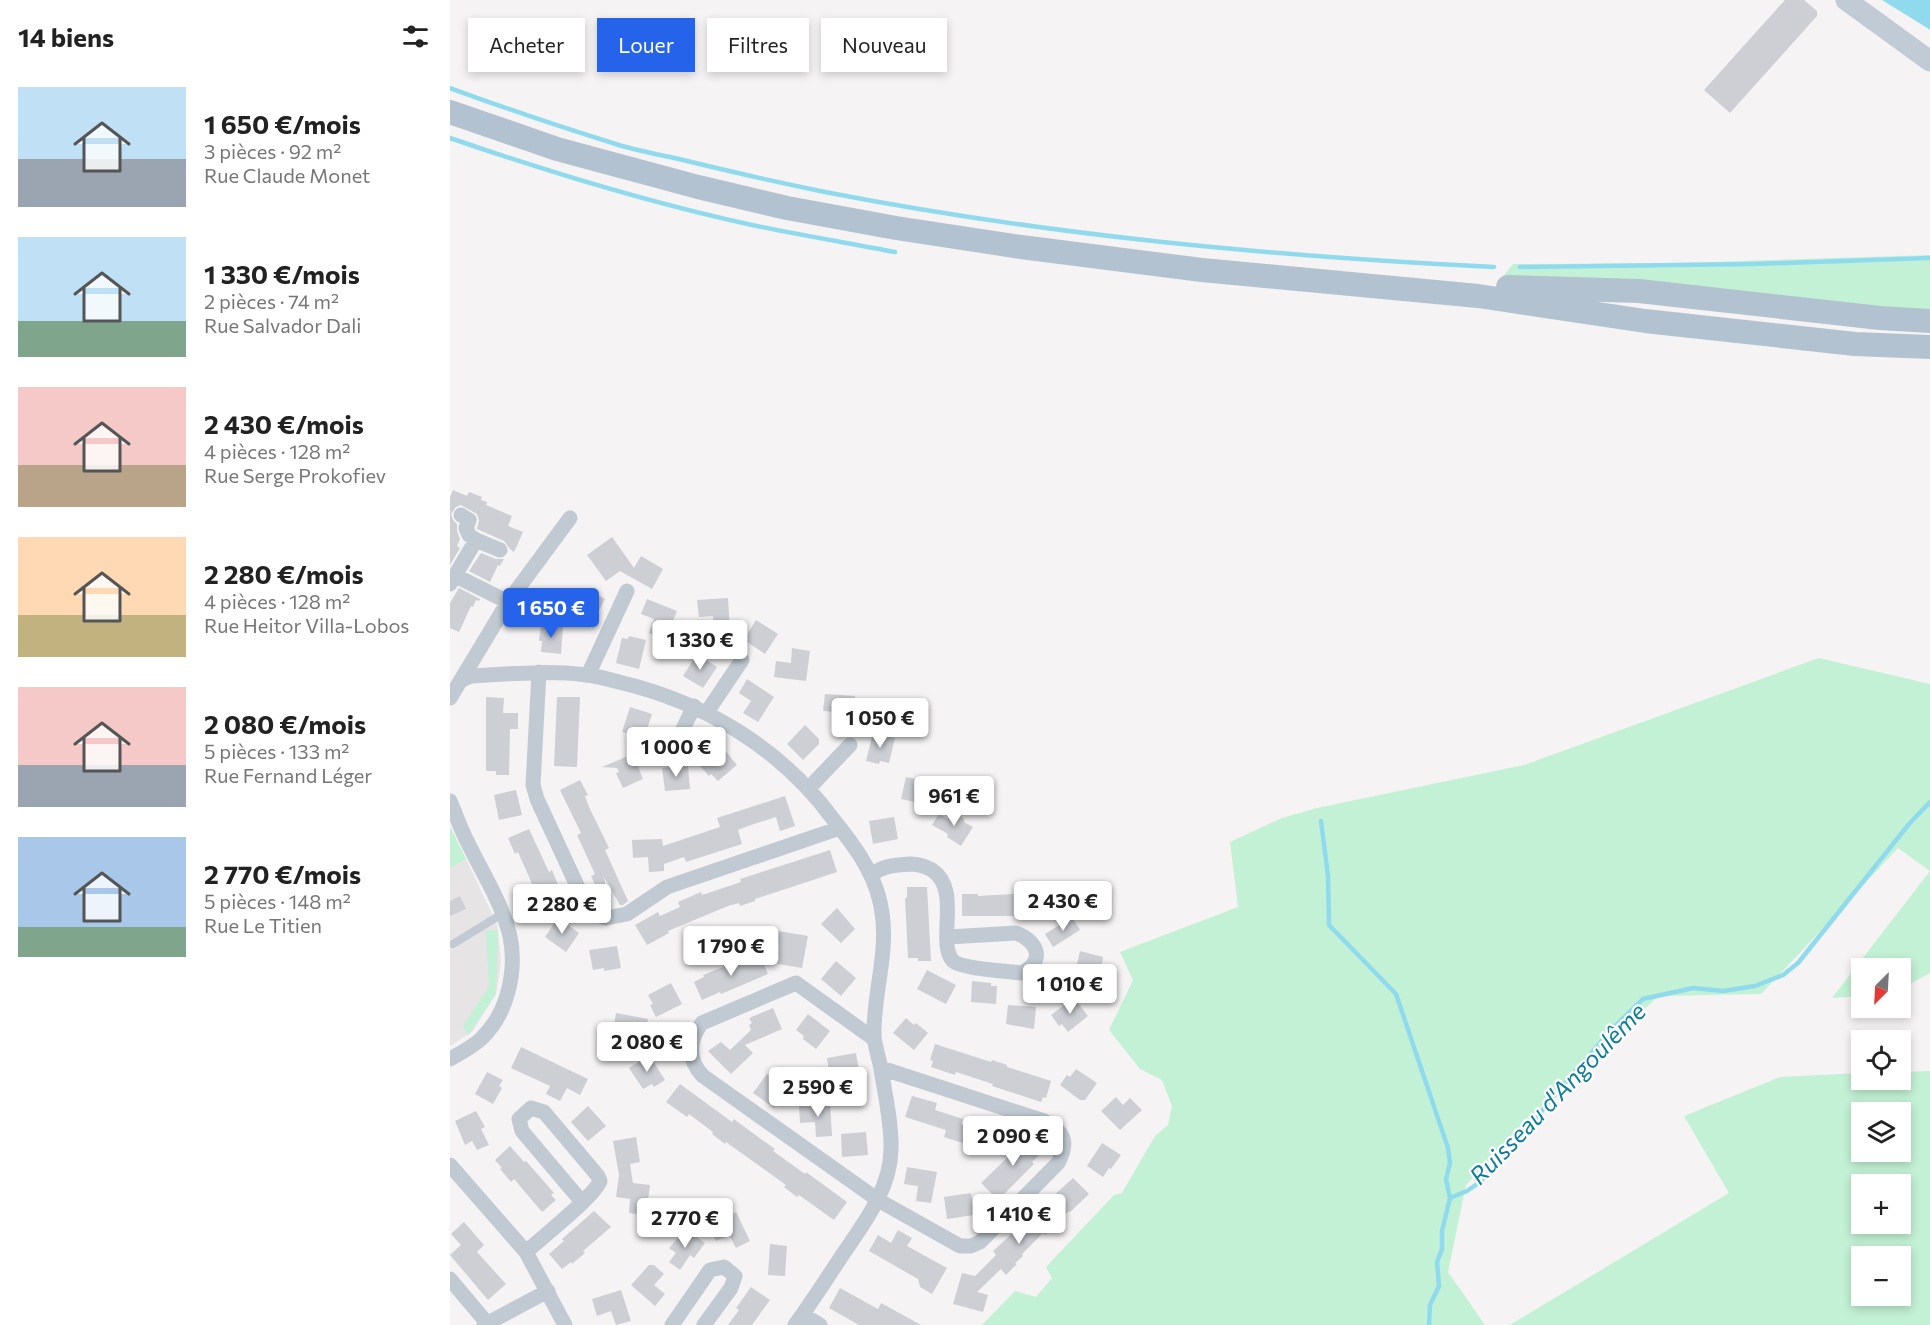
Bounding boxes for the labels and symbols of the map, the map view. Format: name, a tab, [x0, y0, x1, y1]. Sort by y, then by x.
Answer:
pin: 1 650 €	[496, 588, 606, 639]
pin: 1 330 €	[645, 620, 755, 671]
pin: 1 050 €	[825, 698, 935, 749]
pin: 1 000 €	[621, 727, 731, 778]
pin: 961 €	[912, 776, 996, 827]
pin: 2 430 €	[1008, 881, 1118, 932]
pin: 2 280 €	[507, 884, 617, 935]
pin: 1 790 €	[676, 926, 786, 977]
north arrow	[1851, 958, 1911, 1018]
pin: 1 010 €	[1015, 964, 1125, 1015]
water label: Ruisseau d'Angoulême	[1463, 996, 1651, 1190]
pin: 2 080 €	[592, 1022, 702, 1073]
pin: 2 590 €	[763, 1067, 873, 1118]
pin: 2 090 €	[958, 1116, 1068, 1167]
pin: 1 410 €	[964, 1194, 1074, 1245]
pin: 2 770 €	[630, 1198, 740, 1249]

